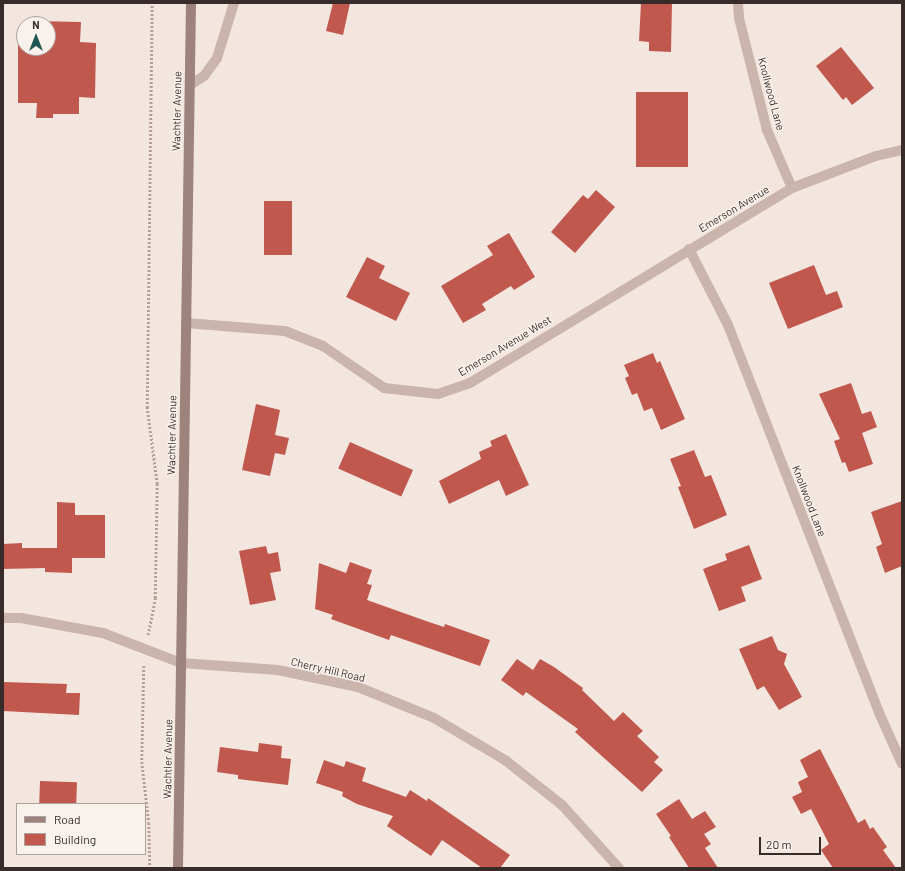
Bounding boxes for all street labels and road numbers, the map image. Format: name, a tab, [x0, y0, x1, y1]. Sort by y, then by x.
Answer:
street label: Knollwood Lane	[755, 56, 787, 132]
street label: Wachtler Avenue	[170, 71, 184, 151]
street label: Emerson Avenue	[696, 183, 772, 235]
street label: Emerson Avenue West	[456, 313, 554, 379]
street label: Wachtler Avenue	[165, 395, 179, 475]
street label: Knollwood Lane	[789, 464, 829, 538]
street label: Cherry Hill Road	[290, 655, 366, 685]
street label: Wachtler Avenue	[161, 719, 175, 799]

